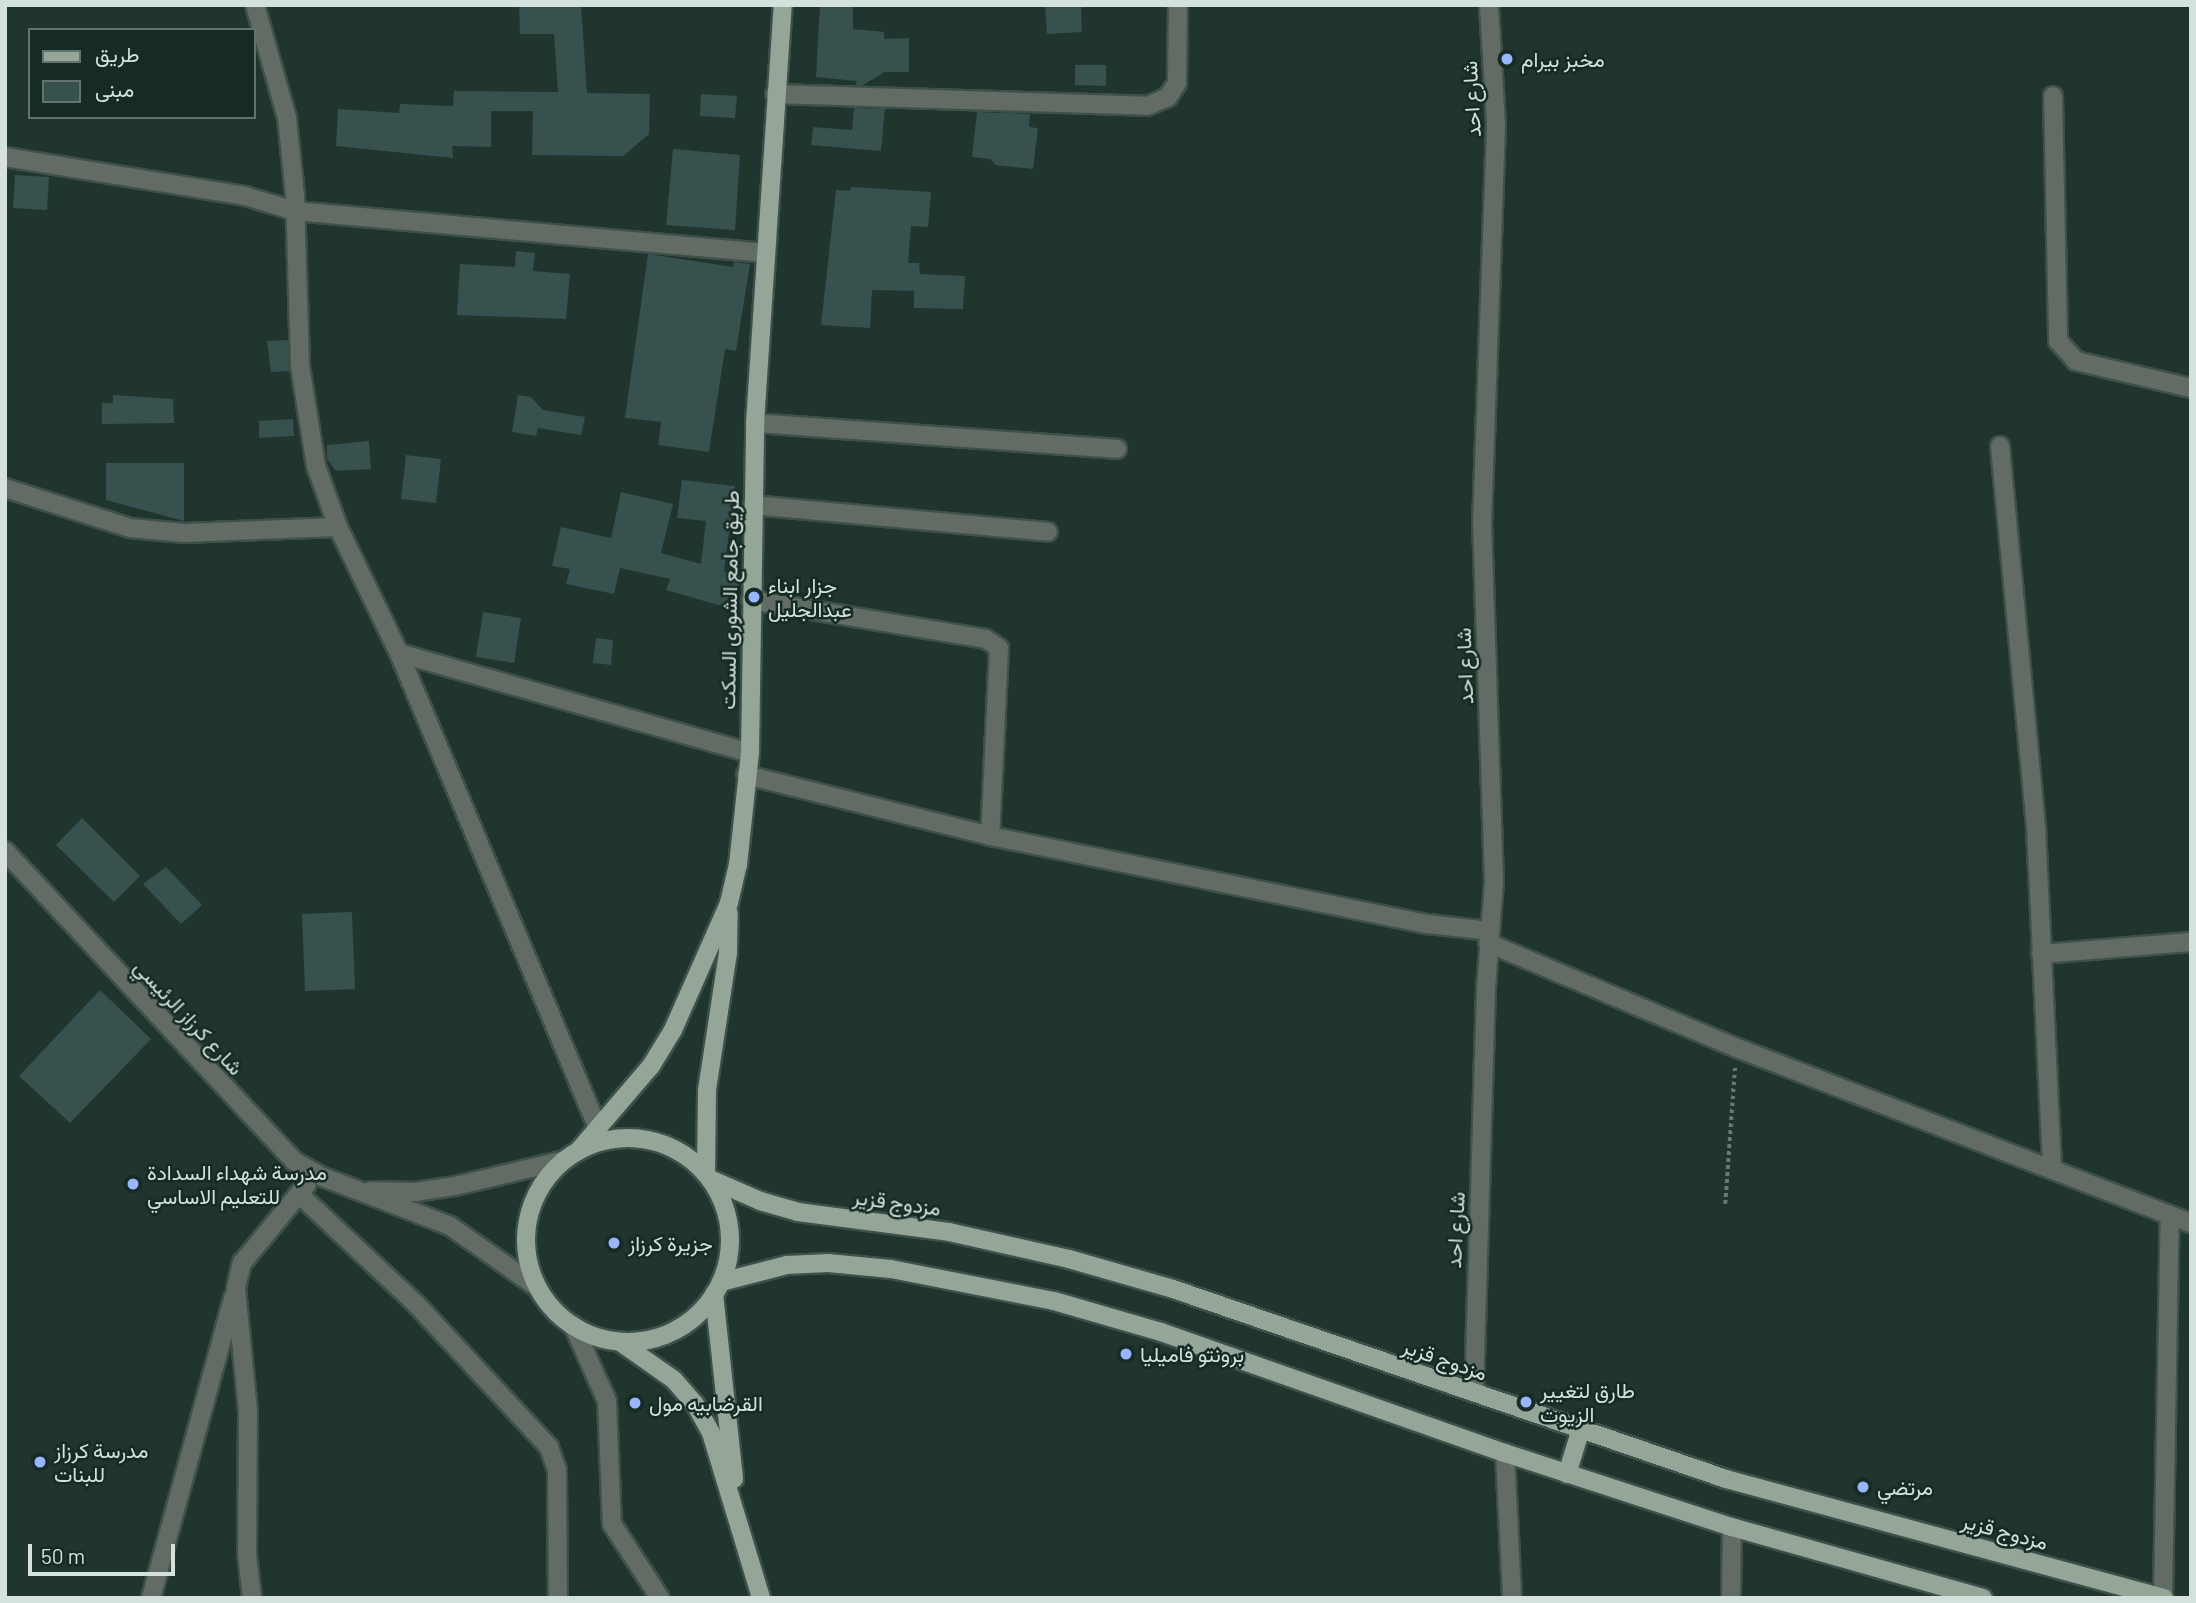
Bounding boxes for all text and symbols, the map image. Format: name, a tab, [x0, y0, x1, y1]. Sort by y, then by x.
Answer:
legend	[28, 28, 256, 119]
text: طريق	[95, 41, 140, 66]
place label: مخبز بيرام	[1521, 46, 1605, 72]
marker: مخبز بيرام	[1499, 51, 1515, 67]
street label: شارع احد	[1456, 60, 1486, 138]
text: مبنى	[95, 76, 134, 101]
street label: طريق جامع الشورى السكت	[714, 490, 744, 710]
place label: جزار ابناء عبدالجليل	[768, 572, 852, 622]
marker: جزار ابناء عبدالجليل	[746, 589, 762, 605]
street label: شارع احد	[1450, 627, 1478, 705]
street label: شارع كرزاز الرئيسي	[129, 954, 249, 1080]
place label: مدرسة شهداء السدادة للتعليم الاساسي	[147, 1159, 327, 1209]
marker: مدرسة شهداء السدادة للتعليم الاساسي	[125, 1176, 141, 1192]
street label: مزدوج قزير	[851, 1183, 943, 1221]
street label: شارع احد	[1440, 1191, 1470, 1269]
place label: جزيرة كرزاز	[628, 1230, 713, 1256]
marker: جزيرة كرزاز	[606, 1235, 622, 1251]
street label: مزدوج قزير	[1399, 1333, 1491, 1385]
place label: برونتو فاميليا	[1140, 1341, 1244, 1367]
marker: برونتو فاميليا	[1118, 1346, 1134, 1362]
place label: طارق لتغيير الزيوت	[1540, 1377, 1635, 1427]
place label: القرضابيه مول	[649, 1390, 763, 1416]
marker: طارق لتغيير الزيوت	[1518, 1394, 1534, 1410]
marker: القرضابيه مول	[627, 1395, 643, 1411]
place label: مدرسة كرزاز للبنات	[54, 1437, 148, 1487]
marker: مدرسة كرزاز للبنات	[32, 1454, 48, 1470]
place label: مرتضي	[1877, 1474, 1933, 1500]
marker: مرتضي	[1855, 1479, 1871, 1495]
street label: مزدوج قزير	[1959, 1507, 2051, 1555]
scale bar	[32, 1530, 178, 1574]
text: 50 m	[41, 1543, 85, 1568]

